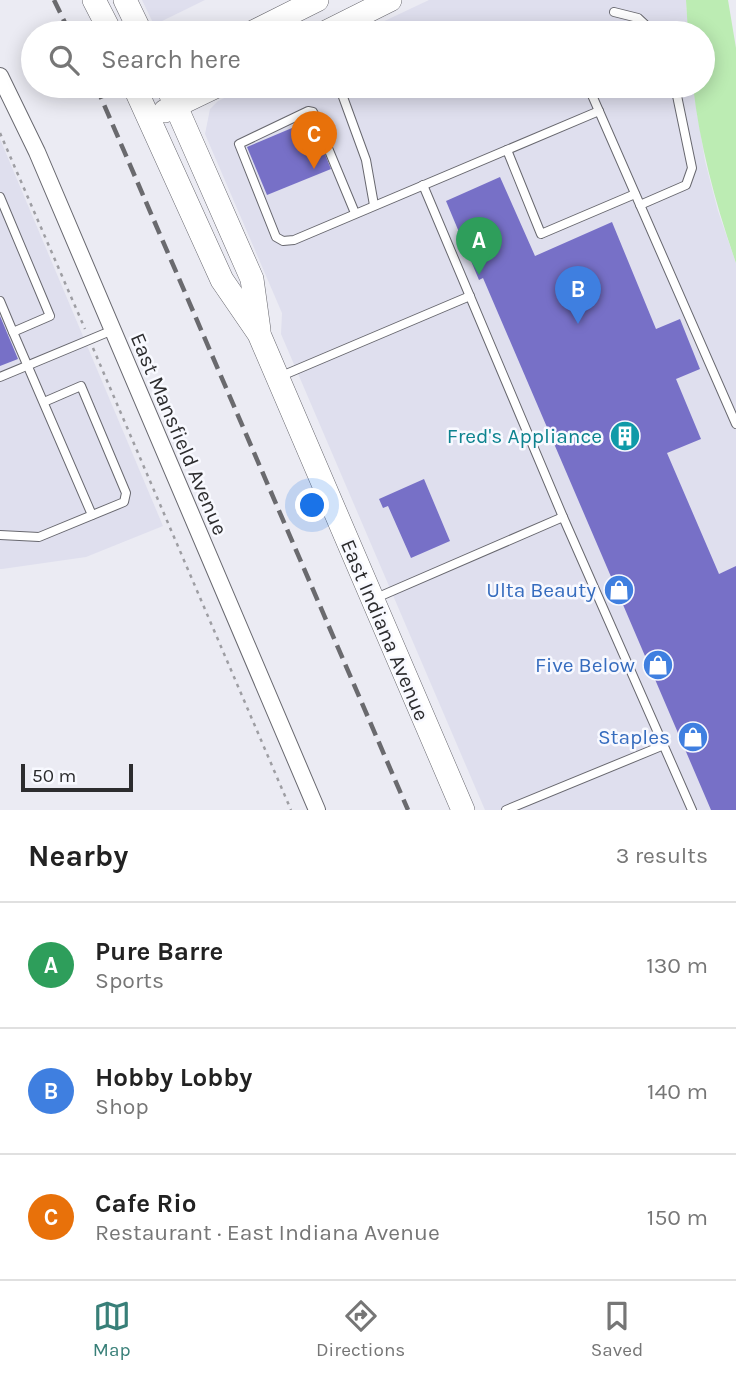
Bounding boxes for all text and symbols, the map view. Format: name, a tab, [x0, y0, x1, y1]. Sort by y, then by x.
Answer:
search box	[21, 21, 715, 98]
icon: search	[45, 41, 83, 79]
text: Search here	[101, 44, 241, 75]
pin: C	[291, 111, 337, 169]
pin: A	[456, 217, 502, 275]
pin: B	[555, 266, 601, 324]
street label: East Mansfield Avenue	[126, 329, 232, 539]
building icon: Fred's Appliance	[608, 419, 642, 453]
place label: Fred's Appliance	[447, 424, 602, 448]
your location	[295, 488, 329, 522]
street label: East Indiana Avenue	[336, 536, 434, 724]
shop icon: Ulta Beauty	[602, 573, 636, 607]
place label: Ulta Beauty	[486, 578, 596, 602]
shop icon: Five Below	[641, 648, 675, 682]
place label: Five Below	[535, 653, 635, 677]
shop icon: Staples	[676, 720, 710, 754]
place label: Staples	[598, 725, 670, 749]
scale bar	[21, 761, 133, 793]
text: 50 m	[32, 765, 76, 787]
text: Nearby	[28, 838, 128, 874]
text: 3 results	[616, 842, 708, 869]
text: Pure Barre	[95, 936, 223, 967]
text: A	[44, 952, 58, 979]
text: 130 m	[646, 952, 708, 979]
text: Sports	[95, 967, 164, 994]
text: Hobby Lobby	[95, 1062, 252, 1093]
text: B	[44, 1078, 58, 1105]
text: 140 m	[647, 1078, 708, 1105]
text: Shop	[95, 1093, 149, 1120]
text: Cafe Rio	[95, 1188, 197, 1219]
text: C	[44, 1204, 58, 1231]
text: 150 m	[647, 1204, 708, 1231]
text: Restaurant · East Indiana Avenue	[95, 1219, 440, 1246]
tab: Map	[93, 1297, 131, 1361]
tab: Directions	[316, 1297, 405, 1361]
tab: Saved	[591, 1297, 643, 1361]

